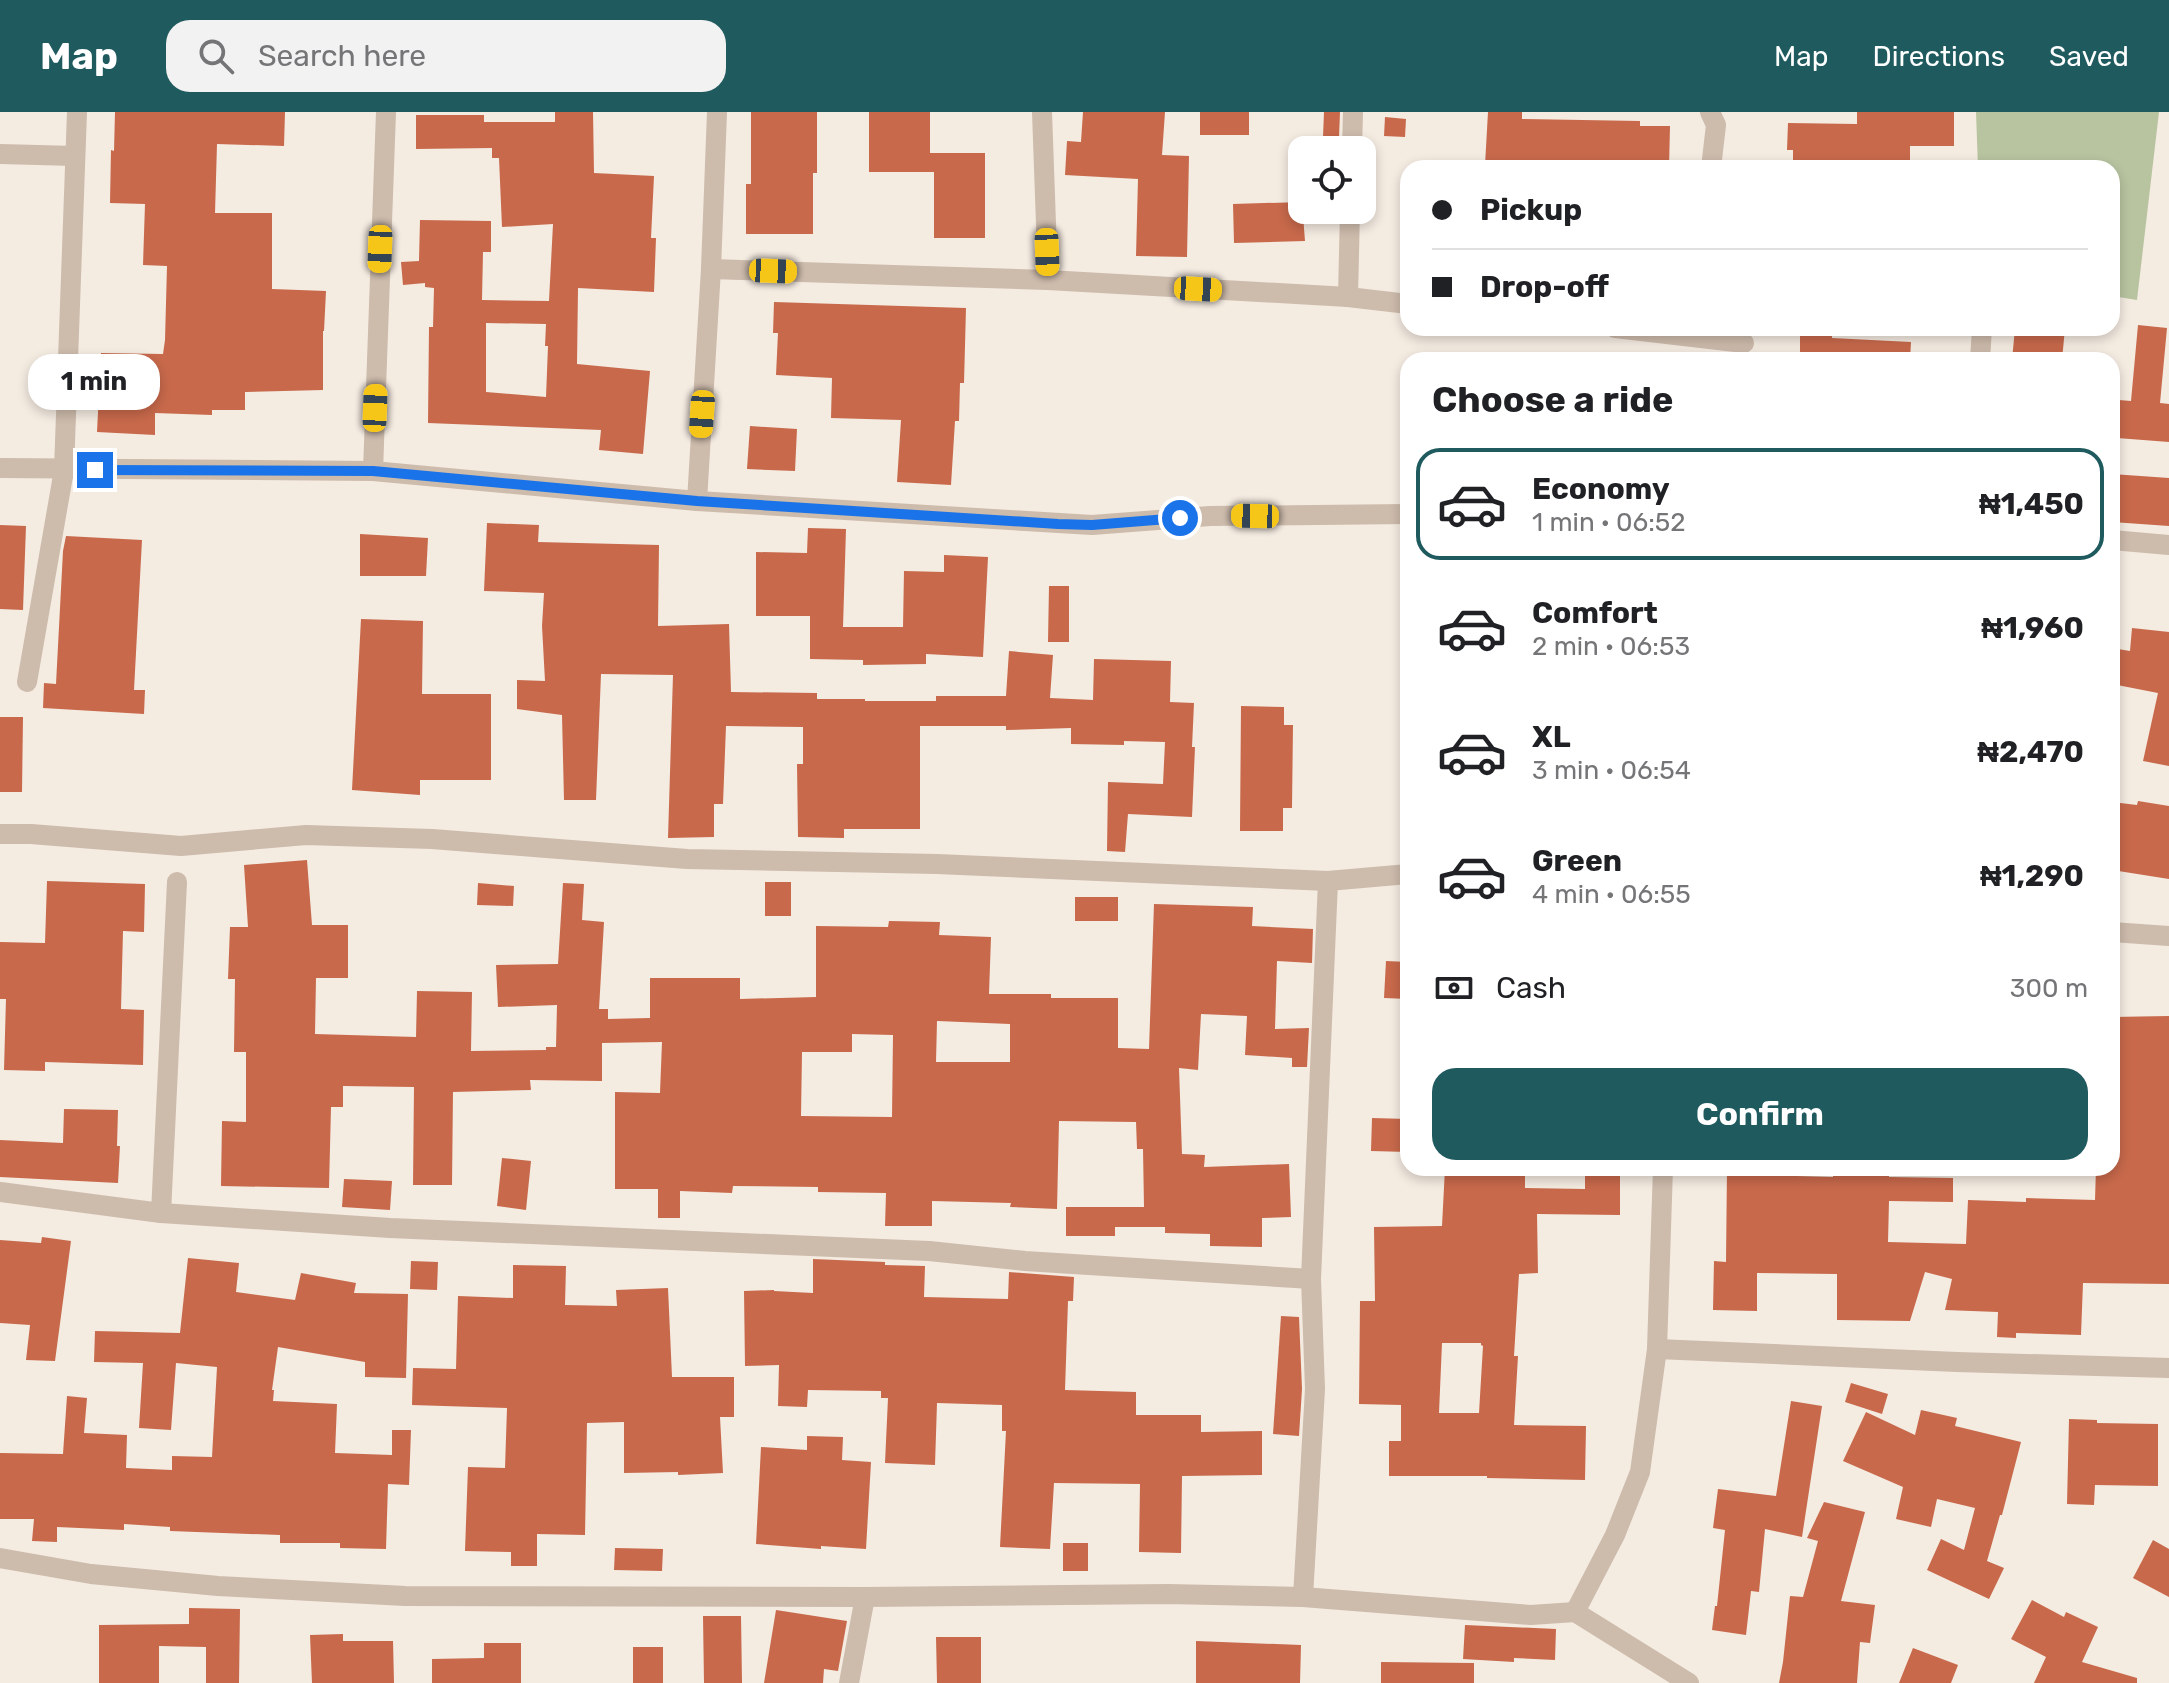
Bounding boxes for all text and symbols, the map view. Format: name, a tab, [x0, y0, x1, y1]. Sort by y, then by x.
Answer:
search box	[166, 20, 726, 92]
text: Map	[40, 33, 118, 79]
icon: search	[194, 34, 238, 78]
text: Search here	[258, 38, 426, 74]
text: Map	[1774, 40, 1828, 73]
text: Directions	[1872, 40, 2005, 73]
text: Saved	[2049, 40, 2129, 73]
map controls	[1288, 136, 1376, 224]
button: locate	[1288, 136, 1376, 224]
text: Pickup	[1480, 192, 1582, 228]
car	[367, 225, 393, 273]
car	[1034, 228, 1060, 276]
car	[749, 258, 797, 284]
text: Drop-off	[1480, 269, 1609, 305]
car	[1173, 276, 1223, 302]
callout: 1 min	[29, 354, 161, 410]
text: 1 min	[61, 366, 127, 397]
text: Choose a ride	[1432, 378, 1673, 421]
car	[362, 384, 388, 432]
car	[688, 389, 716, 439]
route end	[77, 452, 113, 488]
icon: car	[1436, 468, 1508, 540]
text: Economy	[1532, 471, 1670, 507]
text: ₦1,450	[1979, 486, 2084, 522]
route start	[1162, 500, 1198, 536]
car	[1231, 504, 1279, 528]
text: 1 min · 06:52	[1532, 507, 1686, 538]
icon: car	[1436, 592, 1508, 664]
text: Comfort	[1532, 595, 1658, 631]
text: ₦1,960	[1981, 610, 2084, 646]
text: 2 min · 06:53	[1532, 631, 1690, 662]
icon: car	[1436, 716, 1508, 788]
text: XL	[1532, 719, 1571, 755]
text: ₦2,470	[1977, 734, 2084, 770]
text: 3 min · 06:54	[1532, 755, 1691, 786]
icon: car	[1436, 840, 1508, 912]
text: Green	[1532, 843, 1622, 879]
text: ₦1,290	[1980, 858, 2084, 894]
text: 4 min · 06:55	[1532, 879, 1691, 910]
icon: cash	[1432, 966, 1476, 1010]
text: Cash	[1496, 970, 1566, 1006]
text: 300 m	[2010, 973, 2088, 1004]
button: Confirm	[1432, 1068, 2088, 1160]

